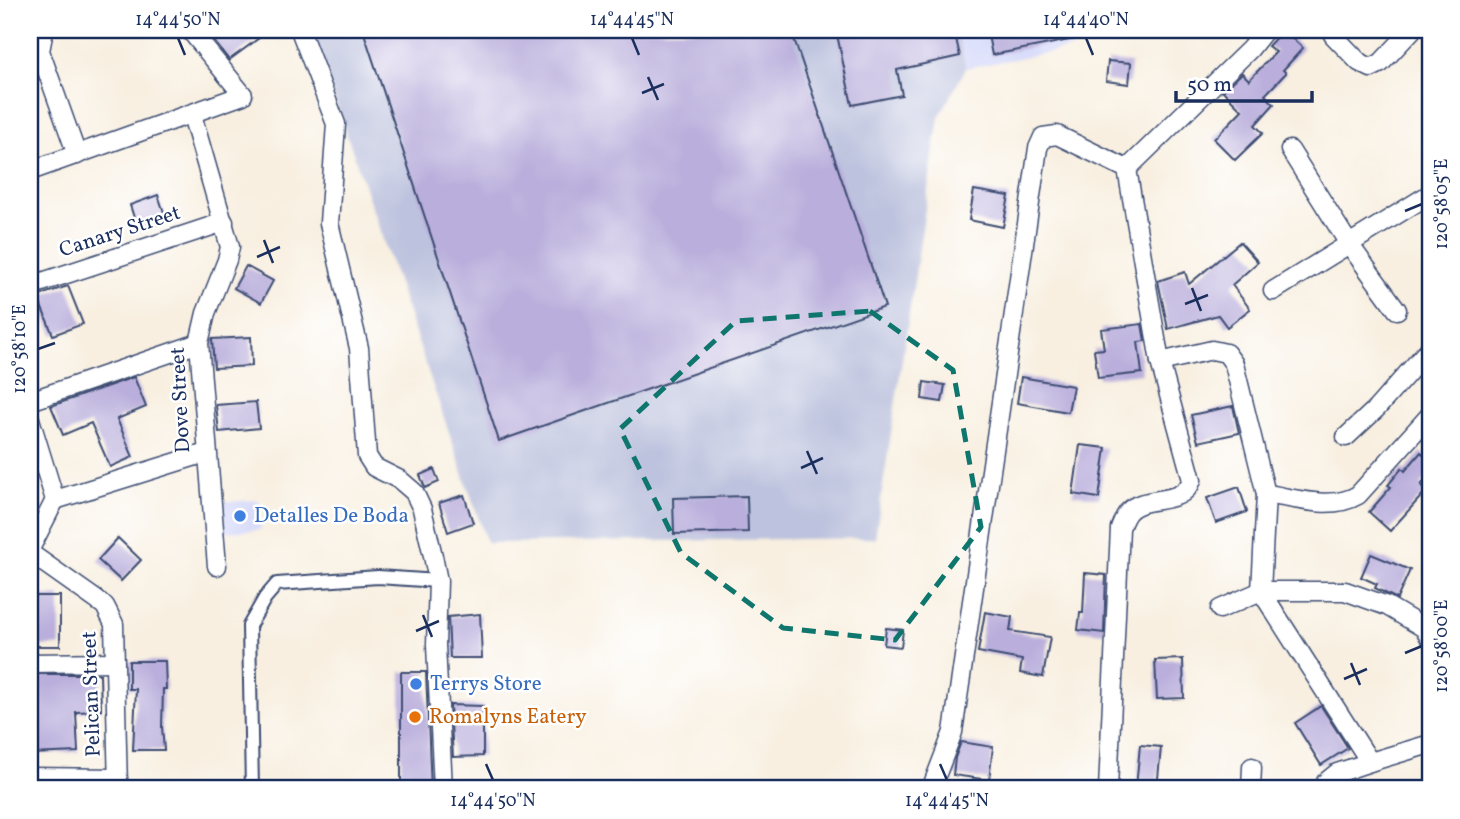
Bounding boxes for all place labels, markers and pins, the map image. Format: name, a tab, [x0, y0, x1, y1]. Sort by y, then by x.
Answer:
place label: Detalles De Boda	[254, 502, 409, 531]
marker: Detalles De Boda	[232, 508, 248, 524]
place label: Terrys Store	[430, 670, 542, 699]
marker: Terrys Store	[408, 676, 424, 692]
place label: Romalyns Eatery	[429, 703, 587, 732]
marker: Romalyns Eatery	[407, 709, 423, 725]

